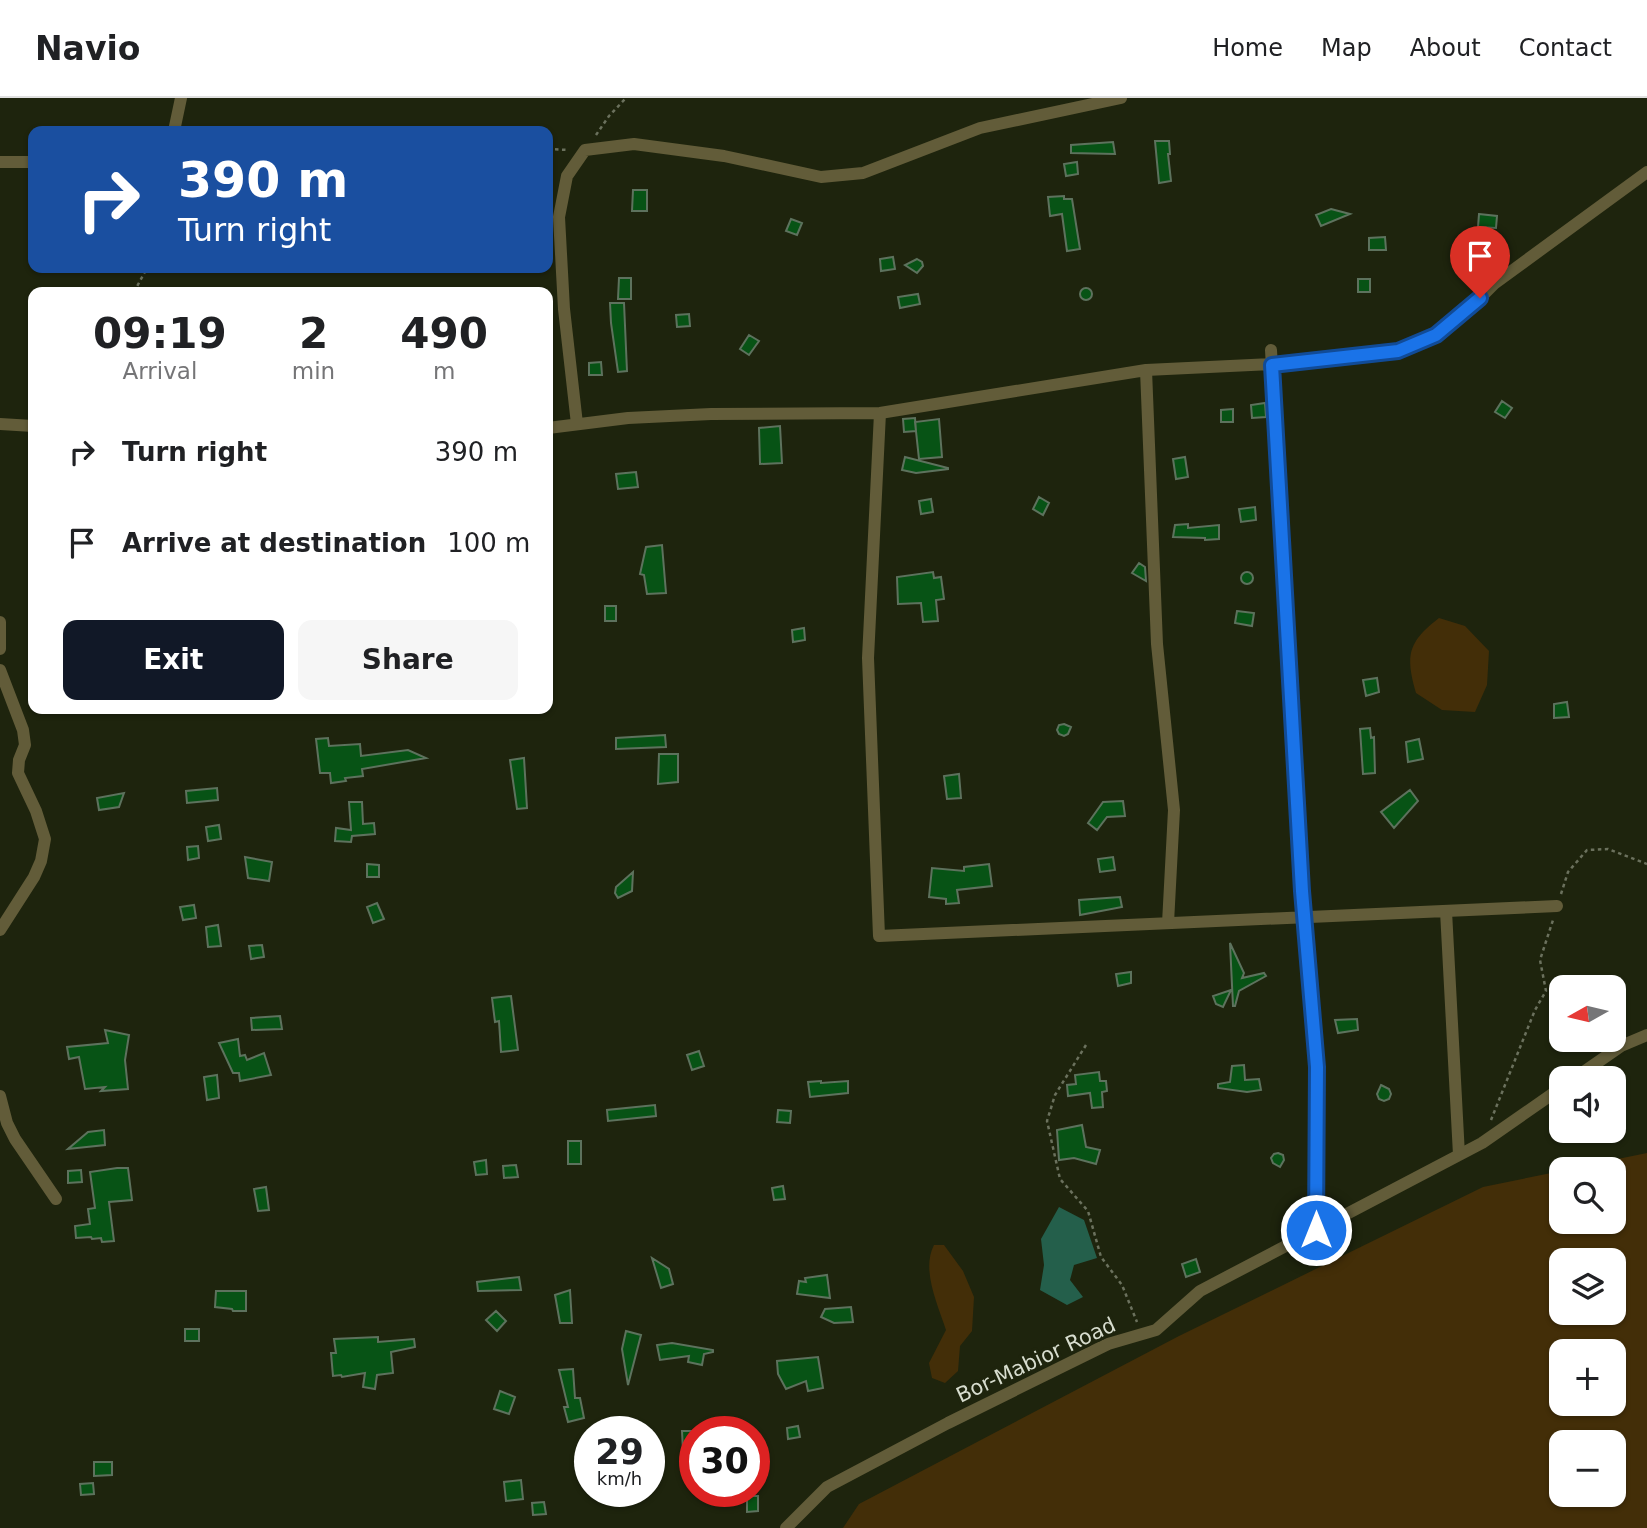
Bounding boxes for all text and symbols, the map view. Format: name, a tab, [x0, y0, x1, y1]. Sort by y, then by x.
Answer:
text: Navio	[35, 29, 140, 68]
text: Home	[1212, 34, 1283, 62]
text: Map	[1321, 34, 1372, 62]
text: About	[1410, 34, 1481, 62]
text: Contact	[1519, 34, 1612, 62]
text: 390 m	[178, 152, 348, 209]
icon: right	[63, 154, 154, 245]
text: Turn right	[178, 211, 331, 249]
pin	[1450, 226, 1510, 298]
icon: arrive	[1461, 237, 1499, 275]
text: 09:19	[93, 309, 227, 358]
text: 2	[299, 309, 328, 358]
text: 490	[400, 309, 488, 358]
text: Arrival	[123, 358, 197, 384]
text: min	[292, 358, 335, 384]
text: m	[433, 358, 455, 384]
icon: right	[63, 433, 101, 471]
text: Turn right	[122, 437, 267, 467]
text: 390 m	[435, 437, 518, 467]
icon: arrive	[63, 524, 101, 562]
text: Arrive at destination	[122, 528, 426, 558]
text: 100 m	[447, 528, 530, 558]
button: Exit	[63, 620, 284, 700]
button: Share	[298, 620, 518, 700]
north arrow	[1549, 975, 1626, 1052]
map controls	[1549, 975, 1626, 1507]
button: sound	[1549, 1066, 1626, 1143]
button: search	[1549, 1157, 1626, 1234]
position arrow	[1279, 1193, 1353, 1267]
button: layers	[1549, 1248, 1626, 1325]
street label: Bor-Mabior Road	[952, 1313, 1120, 1407]
button: +	[1549, 1339, 1626, 1416]
speed limit sign: 30	[679, 1416, 770, 1507]
button: −	[1549, 1430, 1626, 1507]
text: 29	[595, 1432, 644, 1472]
text: km/h	[597, 1468, 642, 1489]

